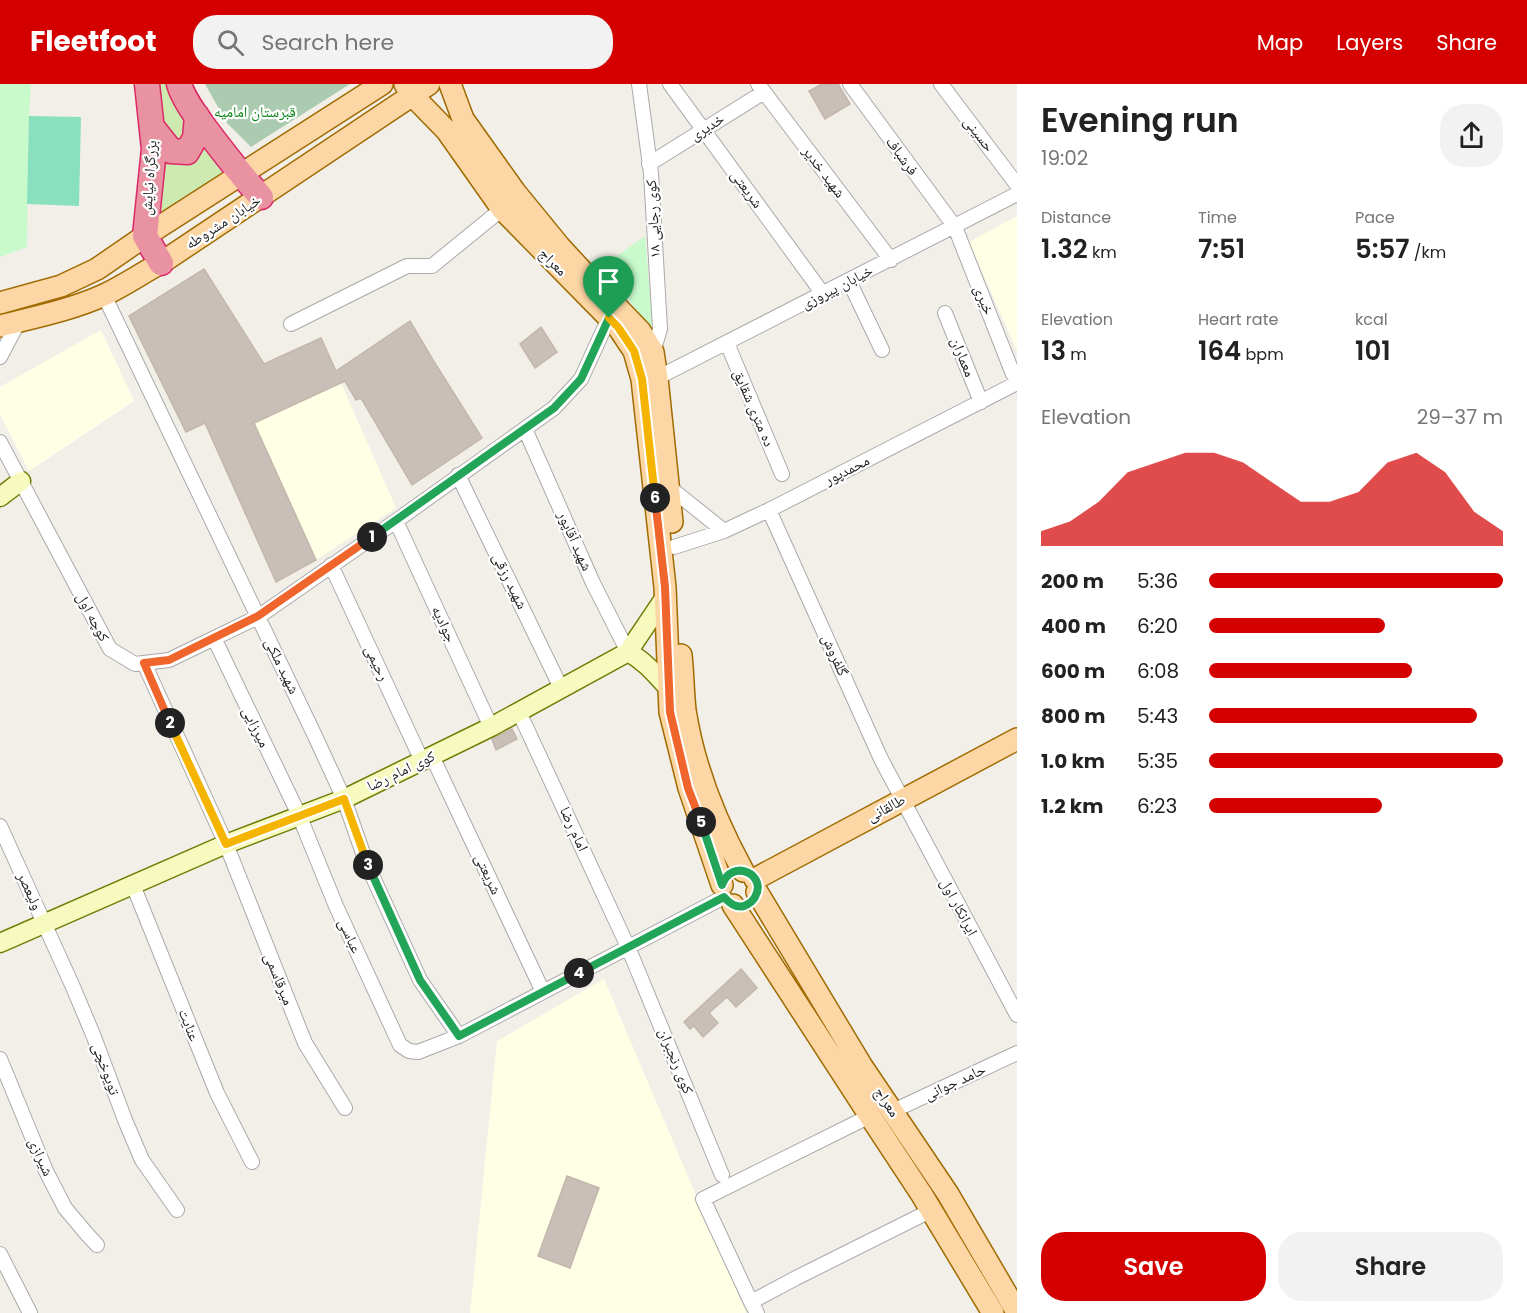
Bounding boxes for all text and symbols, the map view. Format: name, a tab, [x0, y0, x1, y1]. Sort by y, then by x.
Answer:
search box	[193, 15, 613, 69]
text: Fleetfoot	[30, 22, 157, 61]
icon: search	[214, 26, 247, 59]
text: Search here	[262, 27, 394, 58]
text: Map	[1257, 28, 1303, 57]
text: Layers	[1336, 28, 1403, 57]
text: Share	[1436, 28, 1497, 57]
text: Evening run	[1041, 97, 1239, 144]
park label: قبرستان امامیه	[214, 101, 296, 122]
button: share	[1440, 104, 1503, 167]
street label: خدیری	[685, 108, 728, 145]
street label: حسینی	[959, 112, 1000, 156]
street label: فرشباف	[881, 132, 924, 179]
street label: بزرگراه نیایش	[135, 139, 162, 216]
street label: شهید خدیر	[797, 141, 851, 202]
text: 19:02	[1041, 144, 1088, 172]
street label: شریعتی	[726, 165, 769, 212]
street label: کوی رجایی ۱۸	[640, 179, 665, 259]
street label: خیابان مشروطه	[181, 189, 265, 254]
text: Distance	[1041, 206, 1111, 229]
text: Time	[1198, 206, 1237, 229]
text: Pace	[1355, 206, 1395, 229]
text: 1.32	[1041, 231, 1088, 267]
text: 7:51	[1198, 231, 1245, 267]
text: 5:57	[1355, 231, 1410, 267]
text: km	[1088, 241, 1117, 264]
text: /km	[1410, 241, 1446, 264]
street label: معراج	[535, 243, 572, 281]
pin	[583, 256, 634, 318]
street label: خیابان پیروزی	[797, 259, 877, 314]
icon: arrive	[592, 265, 625, 298]
street label: خیری	[969, 282, 1000, 318]
text: Elevation	[1041, 308, 1113, 331]
text: Heart rate	[1198, 308, 1278, 331]
text: kcal	[1355, 308, 1388, 331]
text: 13	[1041, 333, 1066, 369]
text: 164	[1198, 333, 1241, 369]
text: 101	[1355, 333, 1391, 369]
street label: معماران	[946, 334, 981, 380]
text: m	[1066, 343, 1087, 366]
text: bpm	[1241, 343, 1284, 366]
street label: ده متری شقایق	[729, 366, 780, 450]
text: Elevation	[1041, 403, 1131, 431]
text: 29–37 m	[1417, 403, 1503, 431]
street label: محمدپور	[820, 449, 873, 490]
pin: 6	[640, 483, 670, 513]
text: 6	[650, 486, 660, 509]
street label: شهید آقاپور	[552, 507, 598, 574]
pin: 1	[357, 522, 387, 552]
text: 1	[369, 525, 375, 548]
street label: شهید رزقی	[488, 549, 533, 613]
text: 200 m	[1041, 567, 1104, 595]
text: 5:36	[1137, 567, 1178, 595]
street label: کوچه اول	[72, 588, 115, 645]
street label: جوادیه	[427, 602, 462, 646]
text: 400 m	[1041, 612, 1106, 640]
text: 6:20	[1137, 612, 1178, 640]
street label: گلفروش	[817, 630, 854, 679]
street label: شهید ملکی	[260, 634, 305, 697]
street label: رحیمی	[360, 641, 395, 684]
text: 600 m	[1041, 657, 1105, 685]
text: 6:08	[1137, 657, 1179, 685]
text: 800 m	[1041, 702, 1105, 730]
text: 5:43	[1137, 702, 1178, 730]
street label: میرزایی	[238, 703, 275, 751]
pin: 2	[155, 708, 185, 738]
text: 2	[165, 711, 175, 734]
street label: کوی امام رضا	[363, 745, 438, 796]
text: 1.0 km	[1041, 747, 1105, 775]
text: 5:35	[1137, 747, 1178, 775]
street label: طالقانی	[863, 789, 909, 826]
text: 1.2 km	[1041, 792, 1103, 820]
text: 6:23	[1137, 792, 1177, 820]
street label: امام رضا	[555, 803, 594, 854]
pin: 5	[686, 807, 716, 837]
text: 5	[696, 810, 706, 833]
pin: 3	[353, 850, 383, 880]
street label: شریعتی	[470, 850, 507, 898]
text: 3	[363, 853, 373, 876]
street label: ولیعصر	[12, 868, 48, 913]
street label: ایرانکار اول	[936, 874, 983, 939]
street label: عباسی	[334, 915, 368, 957]
street label: میرقاسمی	[259, 949, 300, 1008]
pin: 4	[564, 958, 594, 988]
text: 4	[574, 961, 584, 984]
street label: عنایت	[174, 1006, 206, 1045]
street label: کوی رنجبران	[654, 1025, 699, 1097]
street label: تویوخچی	[87, 1040, 126, 1098]
street label: حامد جوانی	[921, 1058, 989, 1105]
street label: معراج	[870, 1082, 905, 1121]
street label: شیرازی	[24, 1134, 59, 1179]
button: Save	[1041, 1232, 1266, 1301]
button: Share	[1278, 1232, 1503, 1301]

